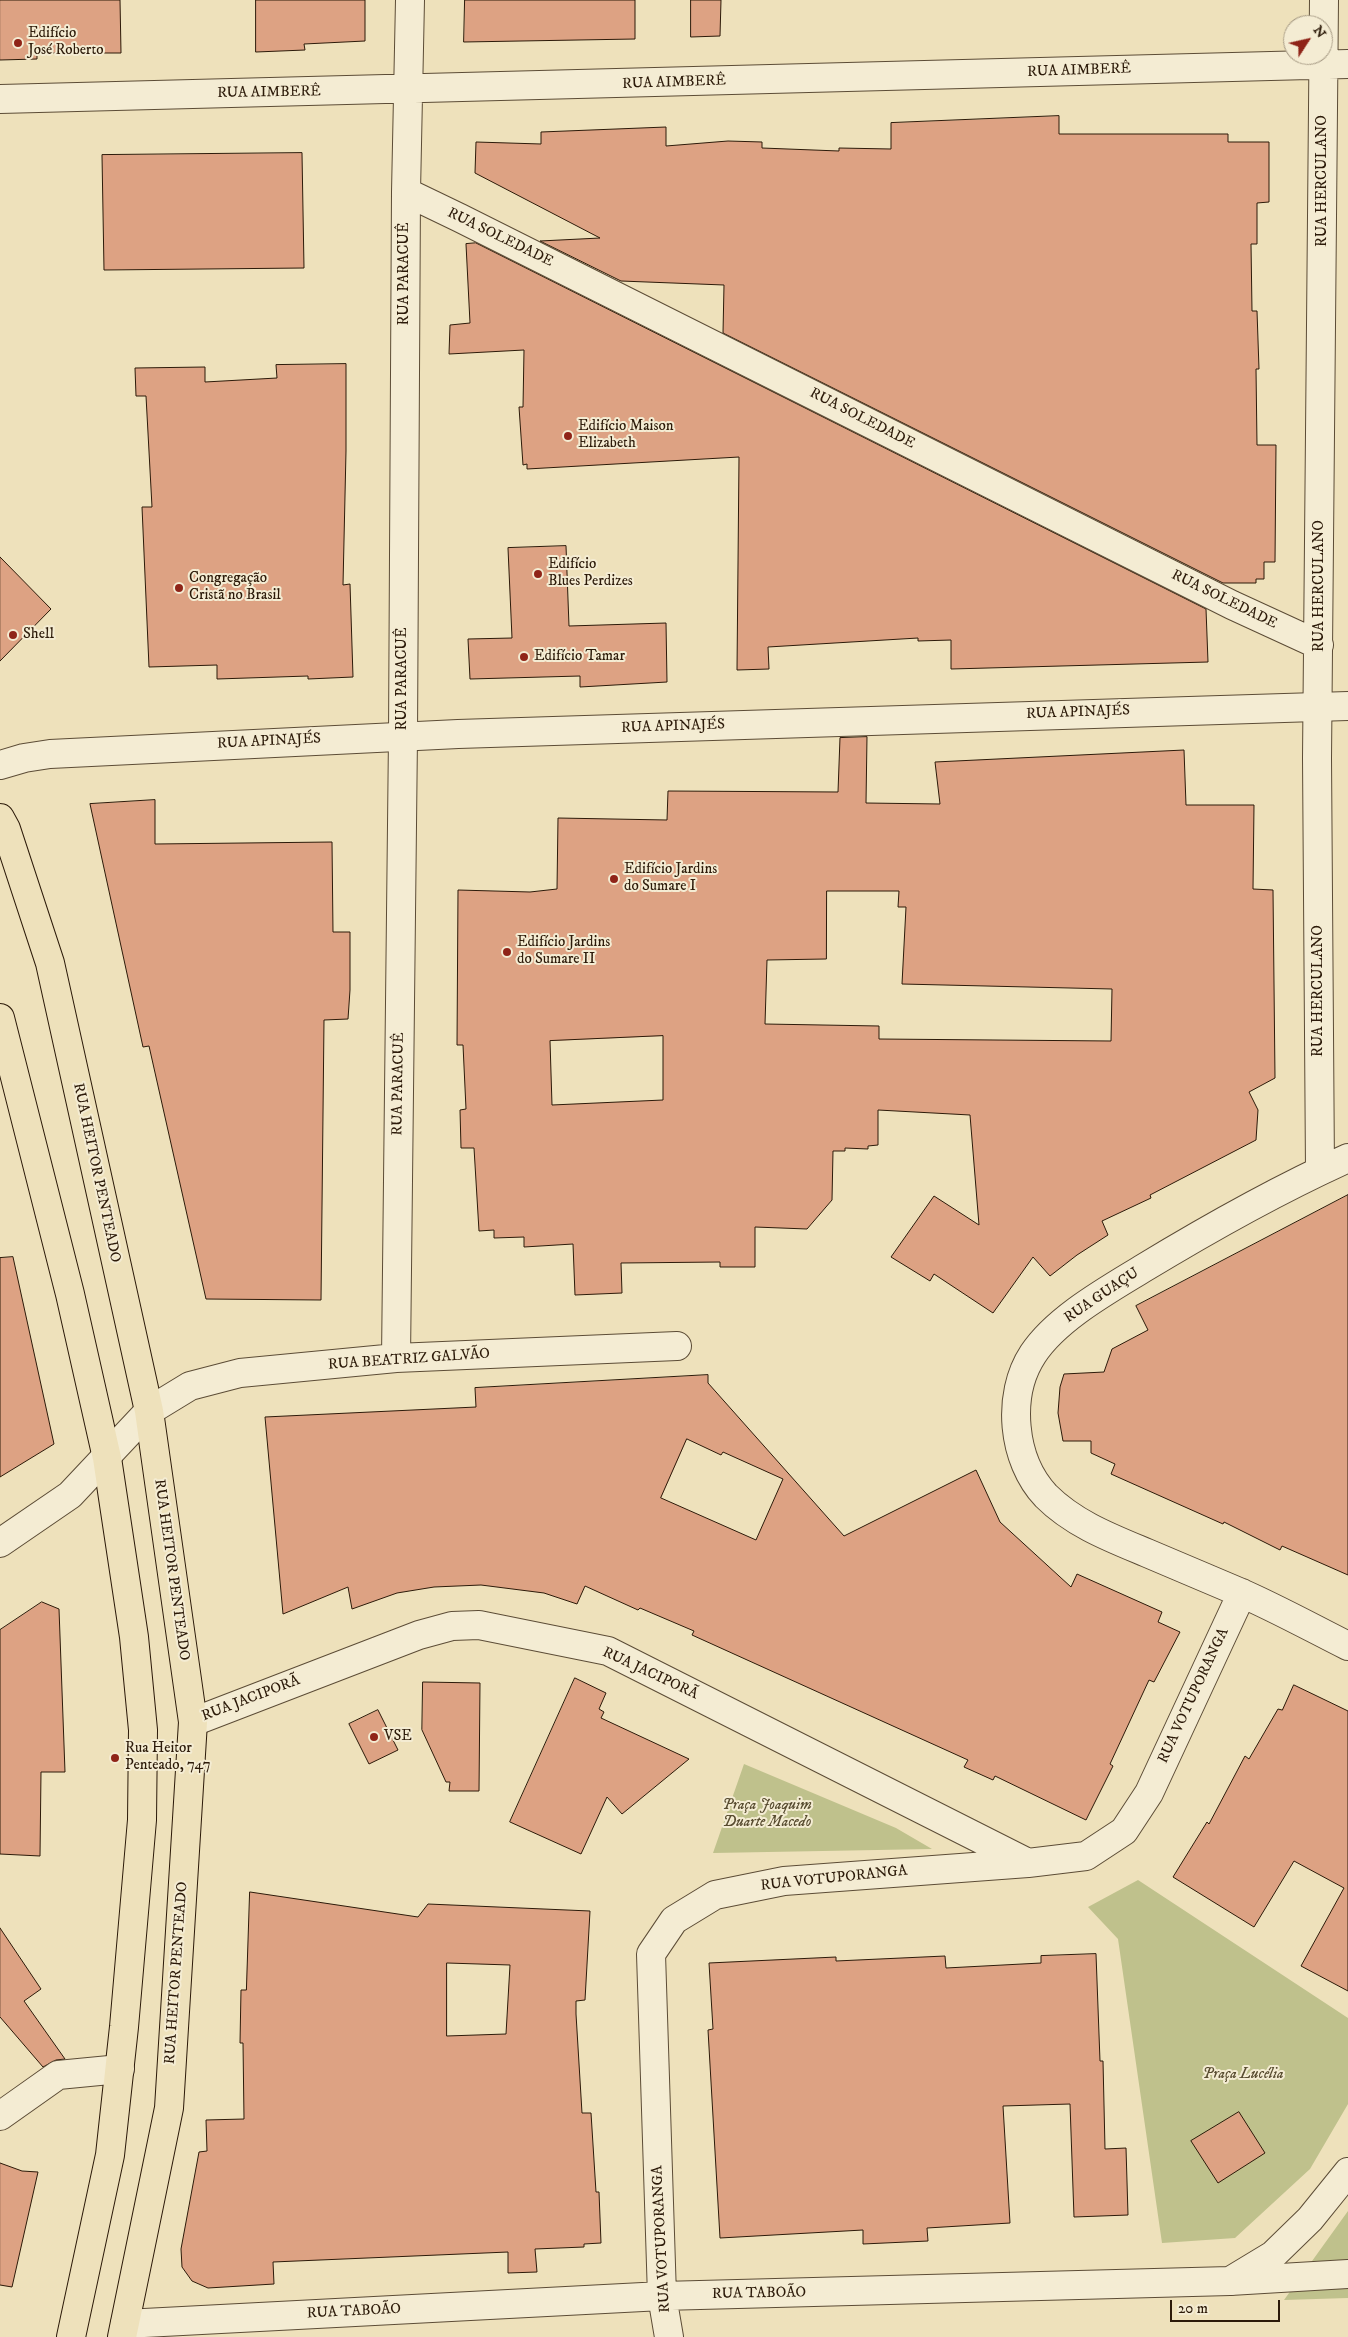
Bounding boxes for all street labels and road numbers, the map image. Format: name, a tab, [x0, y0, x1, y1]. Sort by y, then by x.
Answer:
street label: RUA AIMBERÊ	[1027, 60, 1131, 82]
street label: RUA AIMBERÊ	[622, 72, 726, 94]
street label: RUA AIMBERÊ	[217, 83, 321, 103]
street label: RUA HERCULANO	[1314, 115, 1332, 247]
street label: RUA SOLEDADE	[444, 205, 556, 271]
street label: RUA PARACUÊ	[396, 222, 414, 326]
street label: RUA SOLEDADE	[806, 385, 918, 453]
street label: RUA HERCULANO	[1311, 520, 1329, 652]
street label: RUA SOLEDADE	[1168, 567, 1280, 633]
street label: RUA PARACUÊ	[394, 627, 412, 731]
street label: RUA APINAJÉS	[1026, 702, 1130, 724]
street label: RUA APINAJÉS	[621, 716, 725, 738]
street label: RUA APINAJÉS	[217, 730, 321, 754]
street label: RUA HERCULANO	[1310, 925, 1328, 1057]
street label: RUA PARACUÊ	[389, 1032, 409, 1136]
street label: RUA HEITOR PENTEADO	[68, 1082, 124, 1264]
street label: RUA GUAÇU	[1061, 1264, 1143, 1328]
street label: RUA BEATRIZ GALVÃO	[327, 1345, 491, 1375]
street label: RUA HEITOR PENTEADO	[149, 1478, 193, 1662]
street label: RUA VOTUPORANGA	[1155, 1625, 1233, 1767]
street label: RUA JACIPORÃ	[599, 1644, 701, 1704]
street label: RUA JACIPORÃ	[199, 1672, 303, 1726]
street label: RUA VOTUPORANGA	[760, 1862, 908, 1896]
street label: RUA HEITOR PENTEADO	[162, 1881, 192, 2065]
street label: RUA VOTUPORANGA	[649, 2165, 675, 2313]
street label: RUA TABOÃO	[712, 2284, 806, 2304]
street label: RUA TABOÃO	[306, 2301, 402, 2323]

